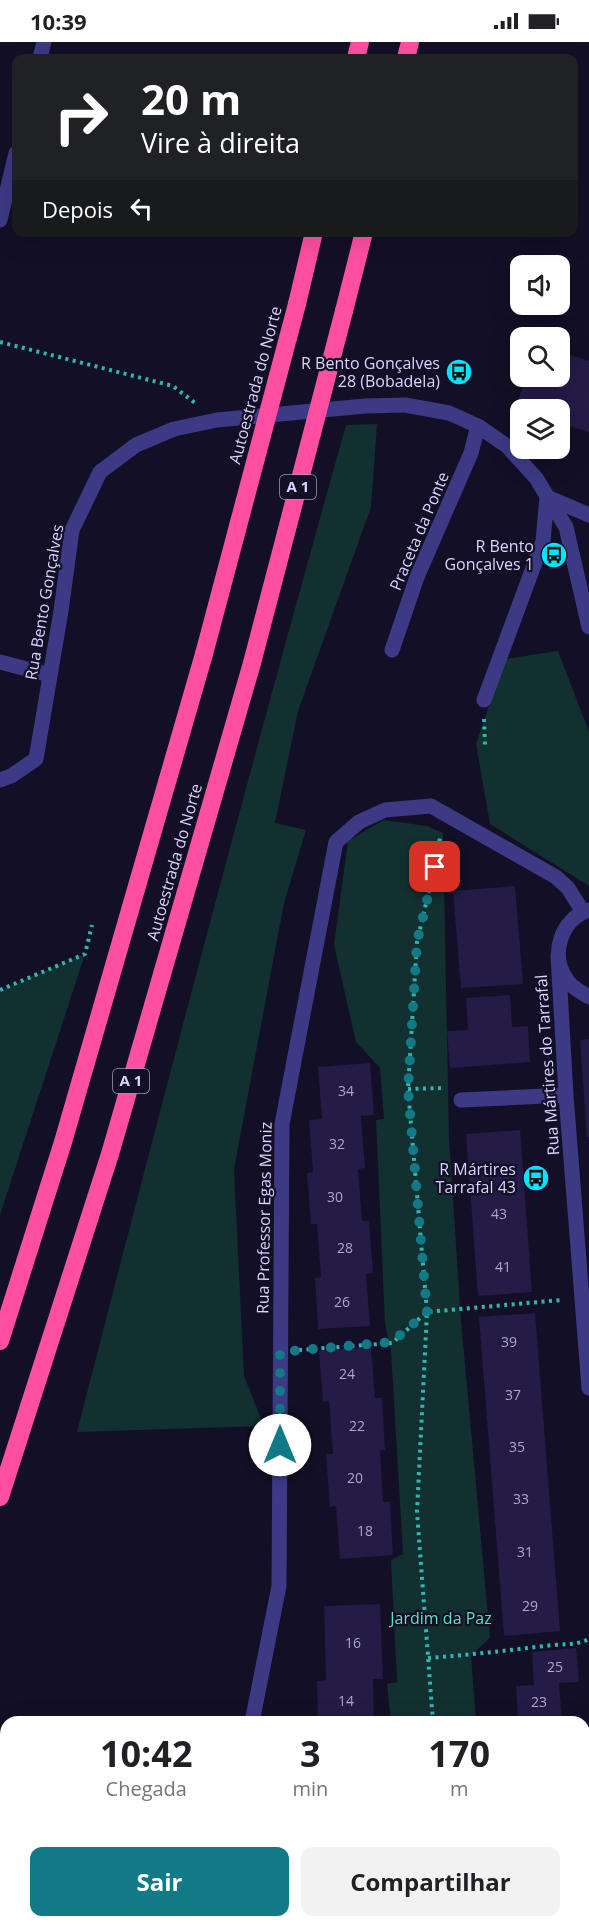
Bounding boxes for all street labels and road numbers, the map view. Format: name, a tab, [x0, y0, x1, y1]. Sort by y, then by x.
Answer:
street label: Autoestrada do Norte	[223, 304, 287, 466]
street label: Praceta da Ponte	[384, 468, 454, 594]
road number: A 1	[280, 475, 316, 499]
street label: Rua Bento Gonçalves	[19, 522, 69, 682]
street label: Autoestrada do Norte	[141, 781, 207, 943]
street label: Rua Mártires do Tarrafal	[530, 974, 564, 1156]
road number: A 1	[113, 1069, 149, 1093]
street label: Rua Professor Egas Moniz	[251, 1122, 277, 1314]

